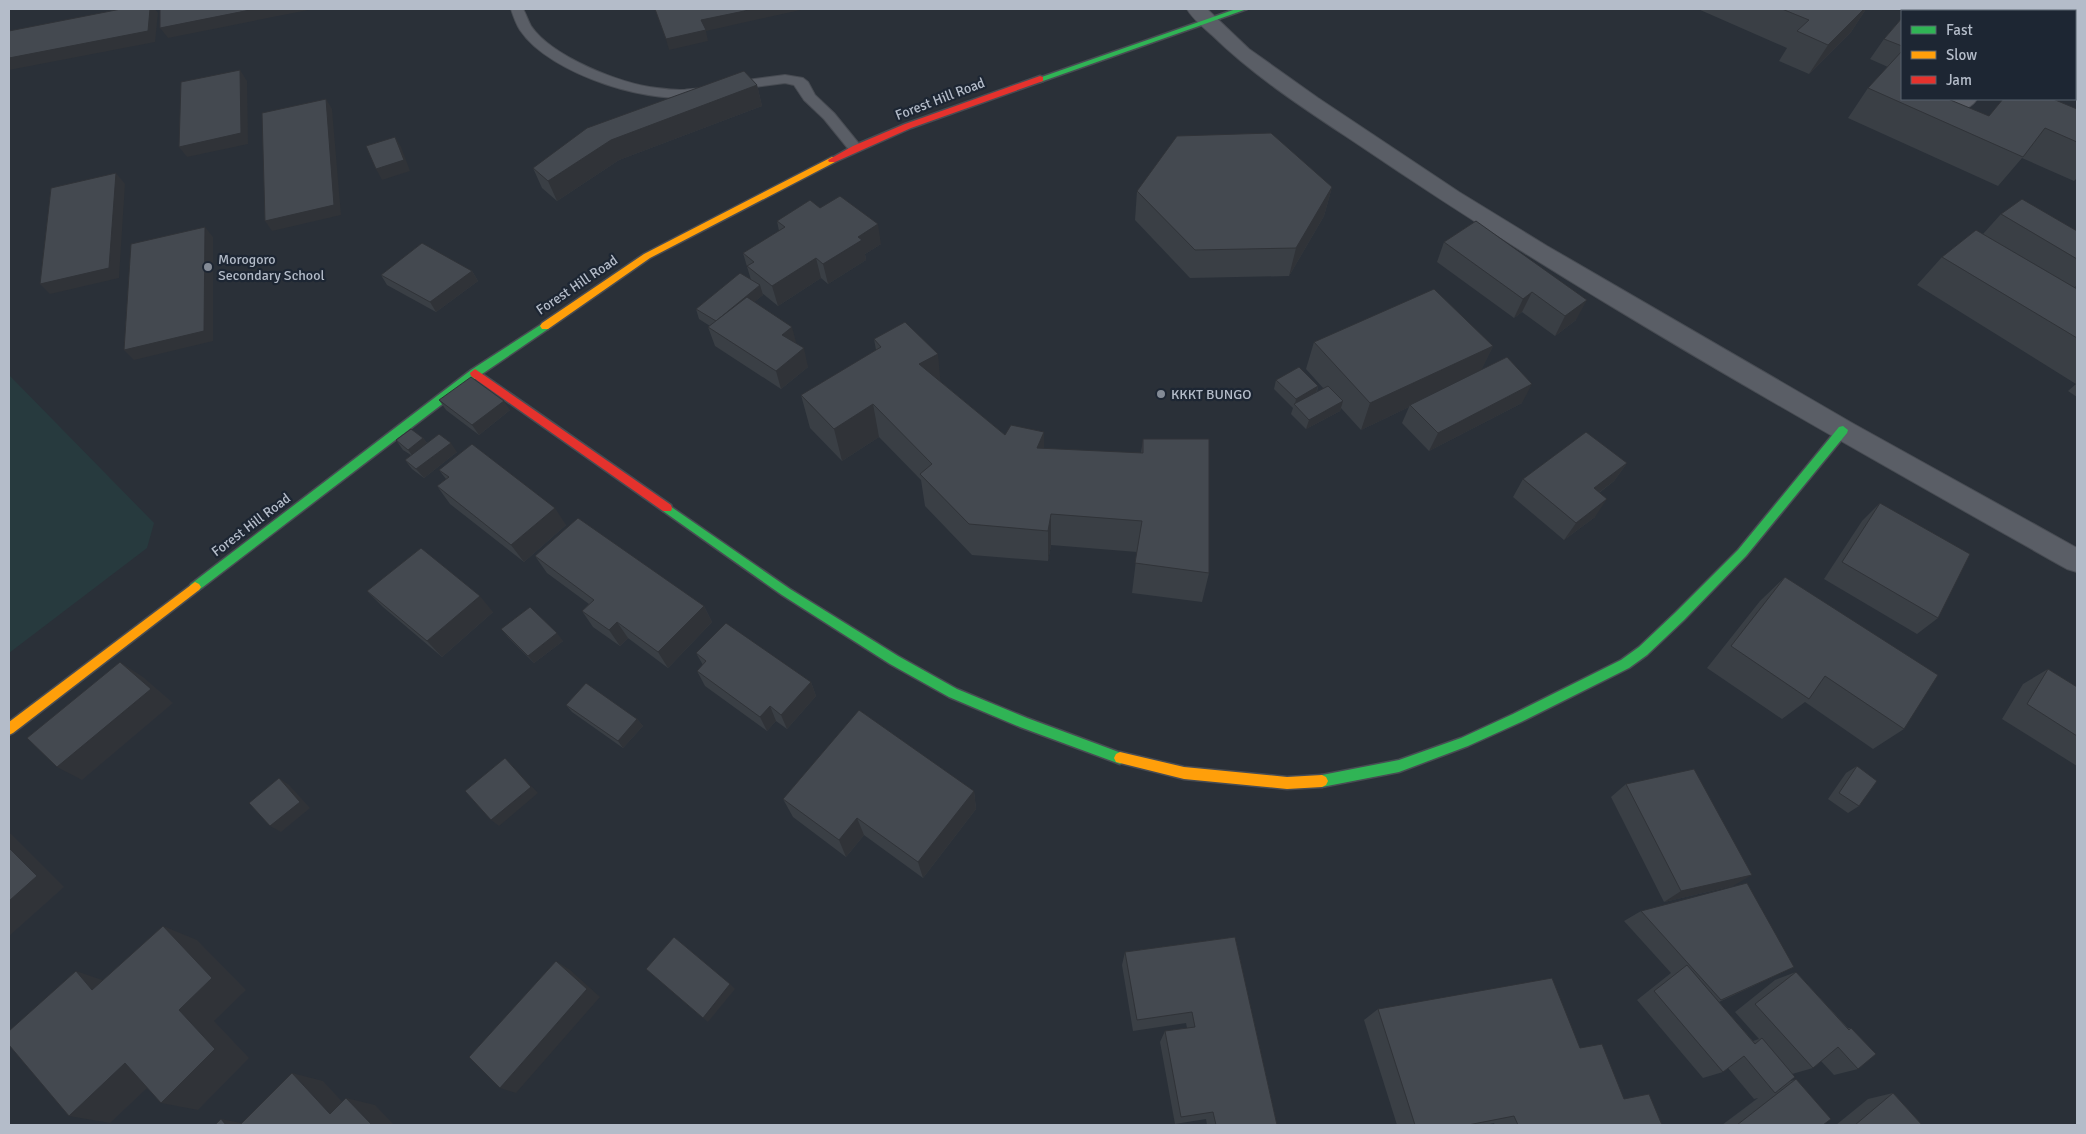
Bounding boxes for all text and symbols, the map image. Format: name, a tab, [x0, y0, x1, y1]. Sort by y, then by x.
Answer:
legend	[1901, 10, 2076, 100]
text: Fast	[1946, 21, 1973, 39]
text: Slow	[1946, 46, 1977, 64]
text: Jam	[1946, 71, 1972, 89]
street label: Forest Hill Road	[893, 74, 987, 124]
place label: Morogoro Secondary School	[218, 251, 325, 284]
street label: Forest Hill Road	[533, 252, 621, 318]
marker: Morogoro Secondary School	[202, 261, 214, 273]
place label: KKKT BUNGO	[1171, 386, 1252, 403]
marker: KKKT BUNGO	[1155, 388, 1167, 400]
street label: Forest Hill Road	[208, 490, 294, 560]

